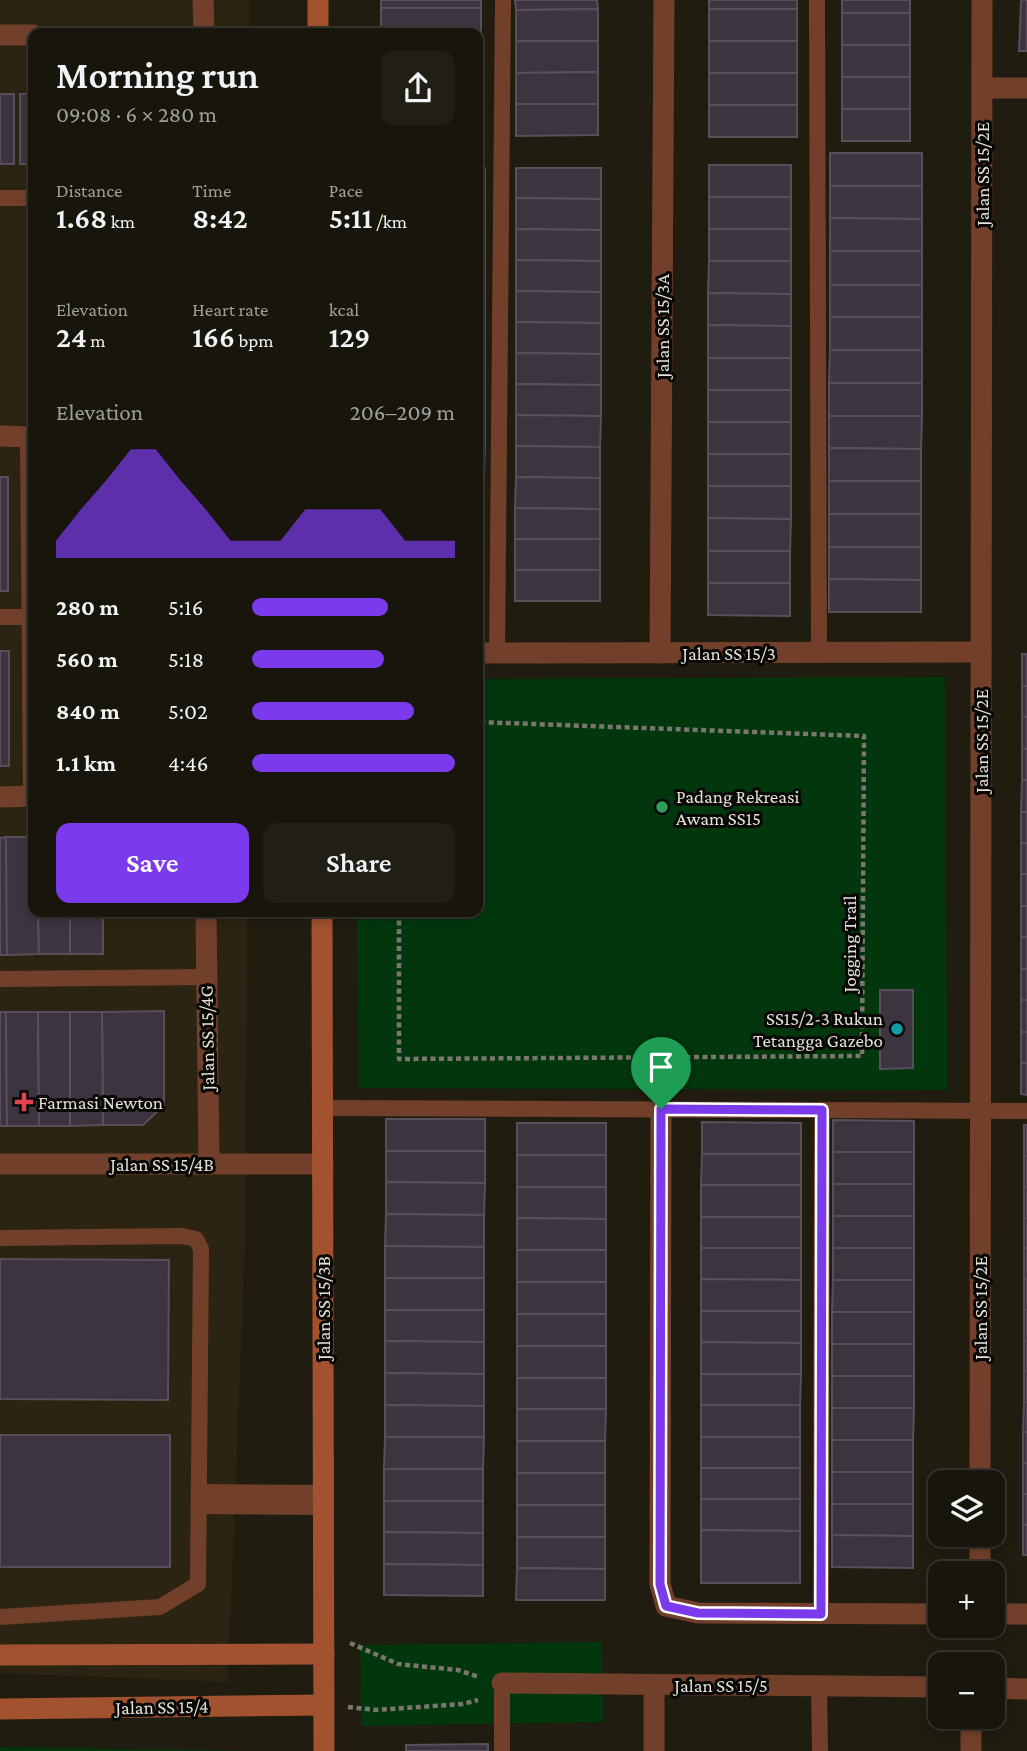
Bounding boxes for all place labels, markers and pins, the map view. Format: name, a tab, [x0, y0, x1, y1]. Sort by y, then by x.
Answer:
place label: Padang Rekreasi Awam SS15	[676, 786, 799, 829]
marker: Padang Rekreasi Awam SS15	[654, 799, 670, 815]
place label: SS15/2-3 Rukun Tetangga Gazebo	[753, 1008, 883, 1051]
marker: SS15/2-3 Rukun Tetangga Gazebo	[889, 1021, 905, 1037]
pin	[631, 1037, 691, 1109]
place label: Farmasi Newton	[38, 1092, 163, 1113]
marker: Farmasi Newton	[16, 1094, 32, 1110]

